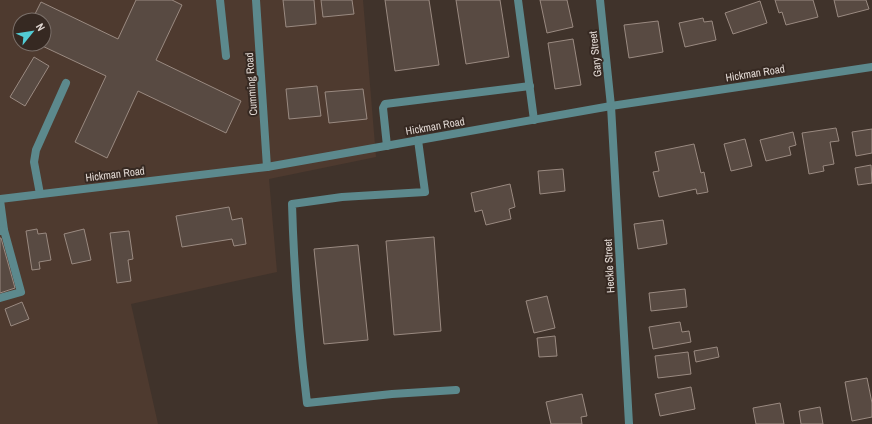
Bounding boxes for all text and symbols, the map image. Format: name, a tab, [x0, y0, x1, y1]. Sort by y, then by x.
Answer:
north arrow	[12, 12, 52, 52]
text: N	[33, 21, 48, 33]
street label: Gary Street	[586, 30, 604, 78]
street label: Cumming Road	[242, 52, 260, 116]
street label: Hickman Road	[724, 61, 786, 85]
street label: Hickman Road	[404, 114, 466, 138]
street label: Hickman Road	[85, 163, 145, 185]
street label: Heckle Street	[601, 238, 617, 293]

